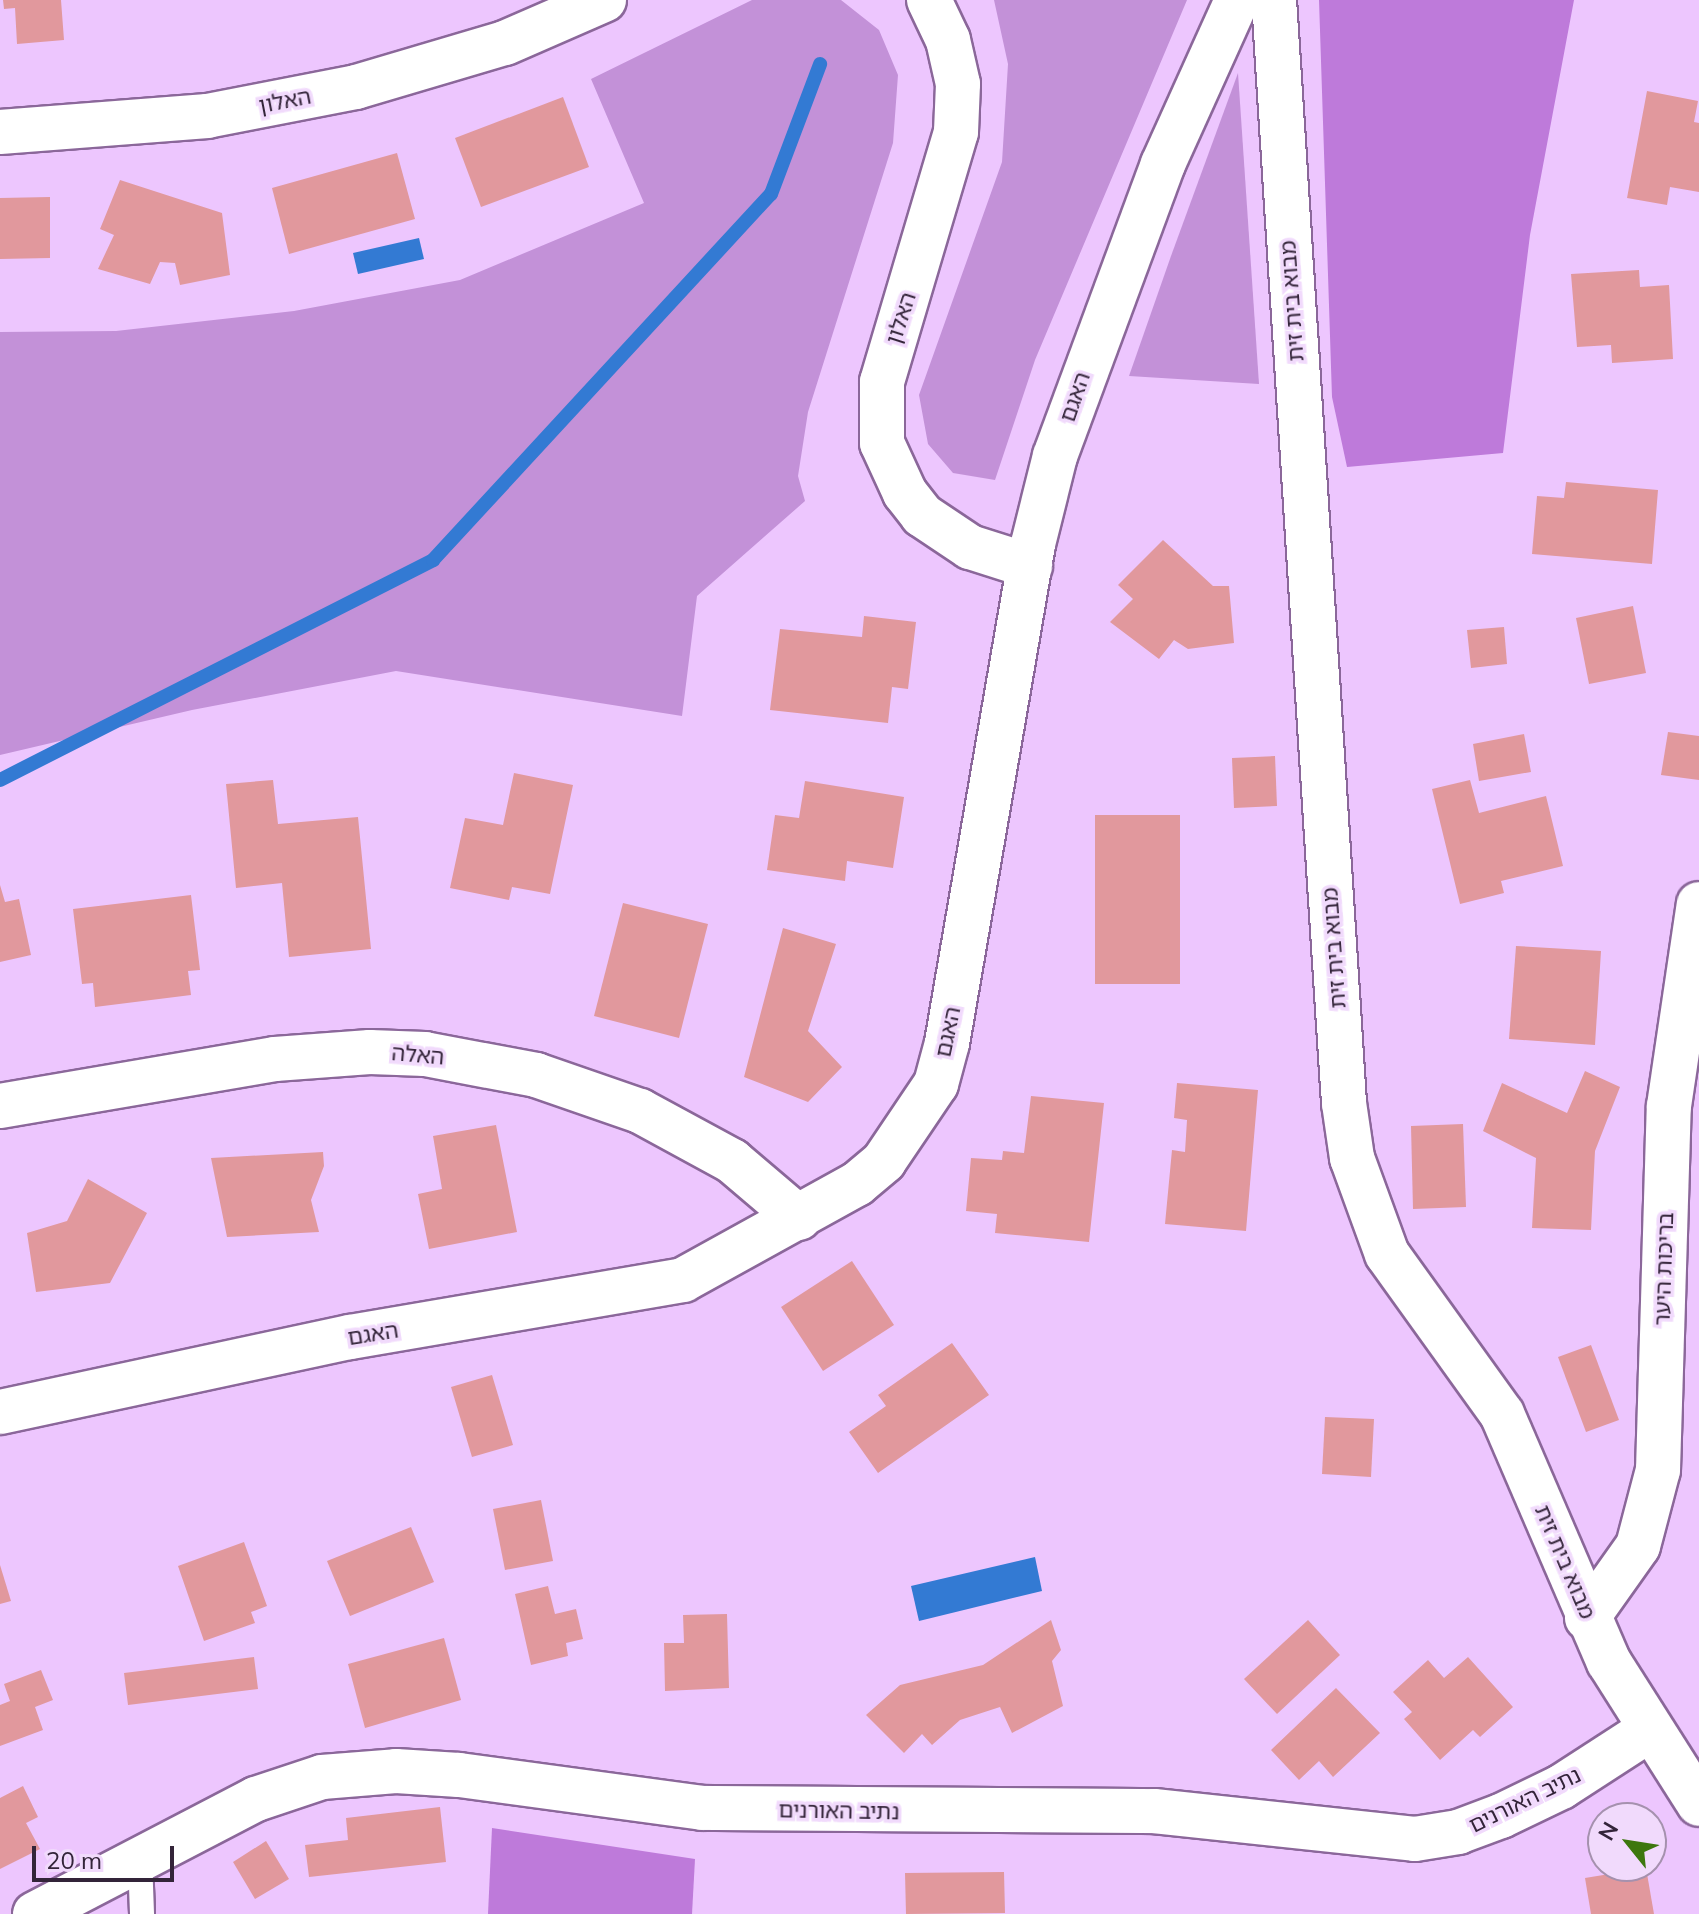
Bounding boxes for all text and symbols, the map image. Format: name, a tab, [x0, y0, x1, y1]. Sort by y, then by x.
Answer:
street label: האלון	[257, 83, 313, 119]
street label: מבוא בית זית	[1275, 240, 1309, 362]
street label: האלון	[880, 289, 922, 347]
street label: האגם	[1054, 369, 1096, 425]
street label: מבוא בית זית	[1317, 887, 1351, 1009]
street label: האגם	[930, 1004, 966, 1060]
street label: האלה	[391, 1040, 445, 1070]
street label: בריכות היער	[1649, 1212, 1679, 1326]
street label: האגם	[346, 1317, 400, 1351]
street label: מבוא בית זית	[1529, 1501, 1601, 1623]
street label: נתיב האורנים	[1465, 1762, 1585, 1838]
street label: נתיב האורנים	[778, 1797, 900, 1825]
north arrow	[1587, 1802, 1667, 1882]
text: N	[1592, 1817, 1624, 1845]
scale bar	[36, 1830, 178, 1880]
text: 20 m	[46, 1845, 102, 1875]

